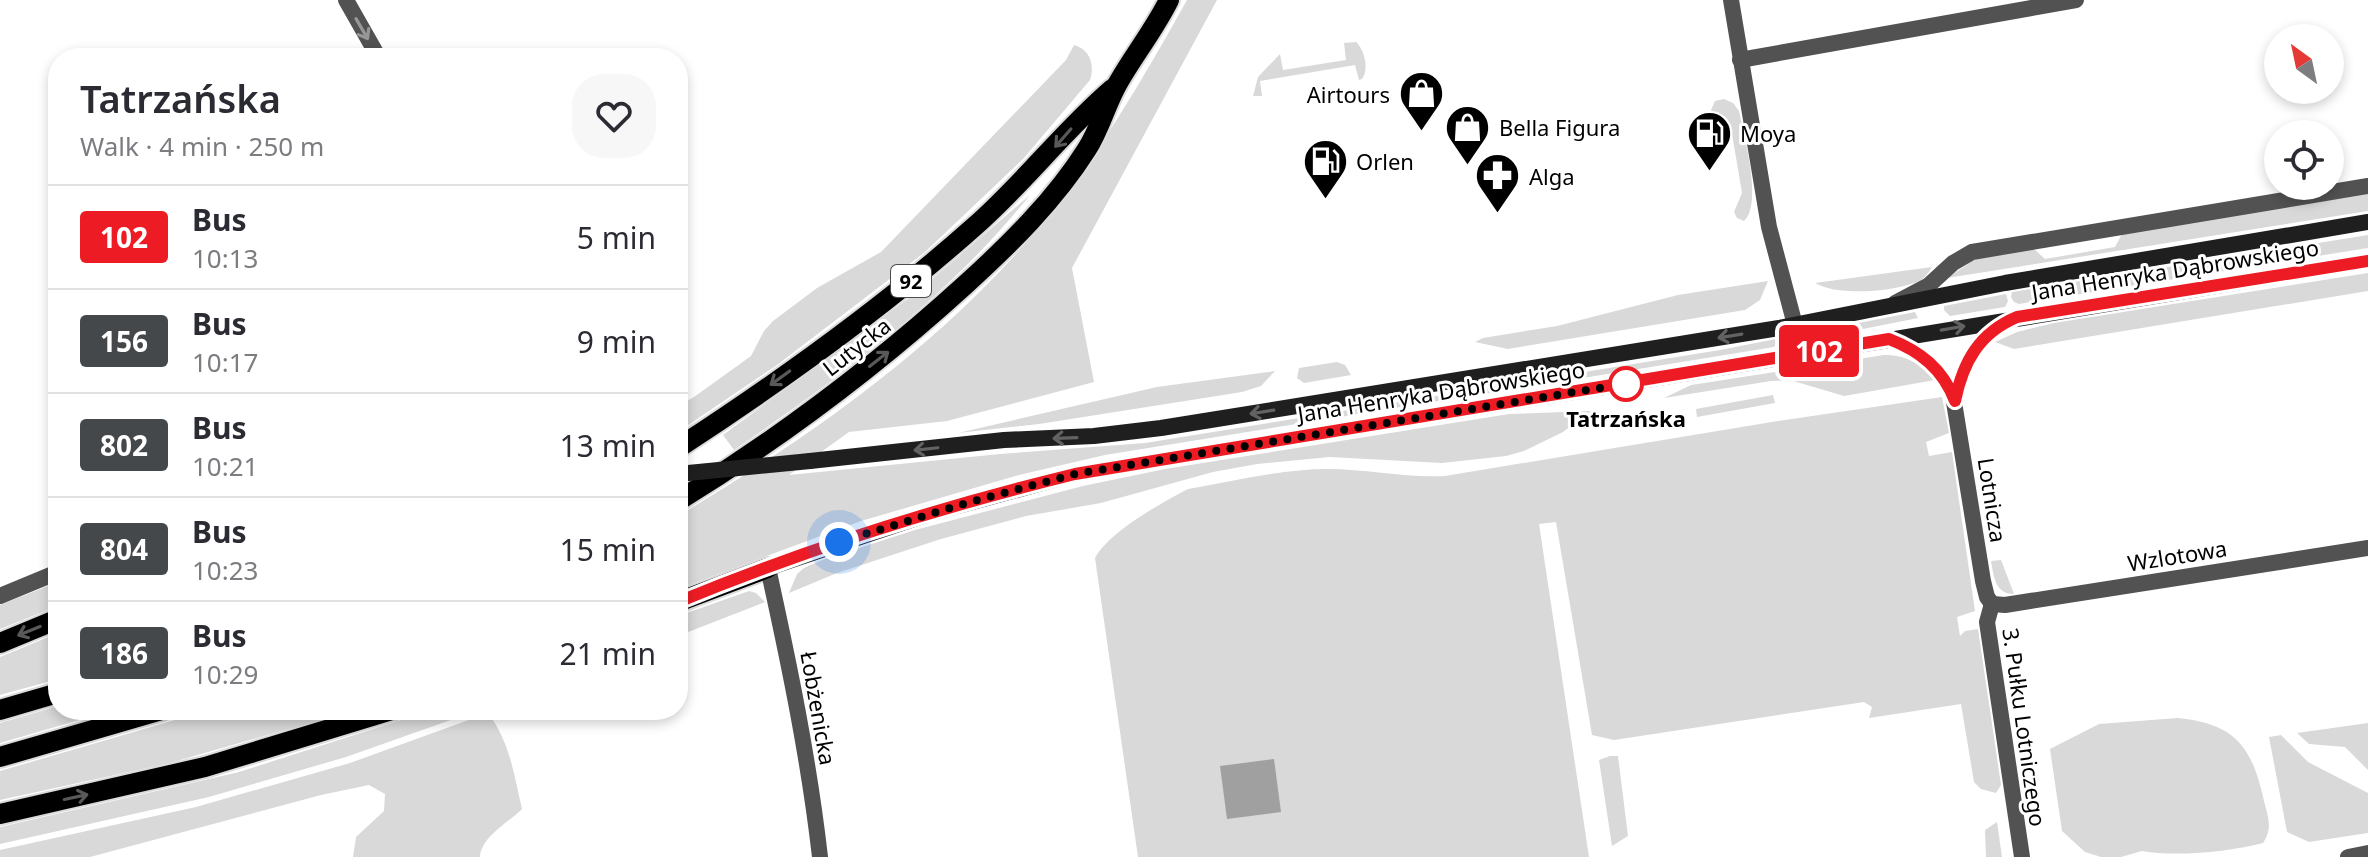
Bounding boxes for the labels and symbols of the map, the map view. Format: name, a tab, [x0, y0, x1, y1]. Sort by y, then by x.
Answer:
one-way arrow	[355, 17, 371, 40]
north arrow	[2264, 24, 2344, 104]
shop icon: Airtours	[1397, 70, 1445, 133]
place label: Airtours	[1307, 79, 1390, 109]
shop icon: Bella Figura	[1444, 103, 1492, 166]
fuel station icon: Moya	[1685, 109, 1733, 172]
place label: Bella Figura	[1499, 112, 1620, 142]
place label: Moya	[1740, 118, 1796, 148]
one-way arrow	[1054, 127, 1072, 147]
fuel station icon: Orlen	[1301, 137, 1349, 200]
place label: Orlen	[1356, 146, 1414, 176]
pharmacy icon: Alga	[1474, 152, 1522, 215]
place label: Alga	[1529, 161, 1575, 191]
street label: Jana Henryka Dąbrowskiego	[2027, 231, 2321, 307]
road number: 92	[891, 265, 931, 297]
street label: Lutycka	[816, 310, 896, 382]
one-way arrow	[1940, 320, 1965, 335]
line badge: 102	[1773, 325, 1865, 377]
one-way arrow	[1718, 329, 1743, 344]
one-way arrow	[868, 350, 889, 368]
street label: Jana Henryka Dąbrowskiego	[1293, 353, 1587, 429]
marker: Tatrzańska	[1609, 367, 1643, 401]
one-way arrow	[769, 370, 791, 386]
place label: Tatrzańska	[1566, 403, 1686, 433]
one-way arrow	[1250, 405, 1276, 420]
one-way arrow	[1052, 430, 1079, 445]
one-way arrow	[913, 441, 940, 456]
street label: Lotnicza	[1972, 456, 2014, 544]
your location	[819, 522, 859, 562]
street label: Wzlotowa	[2125, 532, 2229, 578]
one-way arrow	[17, 625, 42, 639]
street label: 3. Pułku Lotniczego	[1996, 626, 2054, 828]
street label: Łobżenicka	[794, 649, 844, 767]
one-way arrow	[63, 789, 89, 804]

